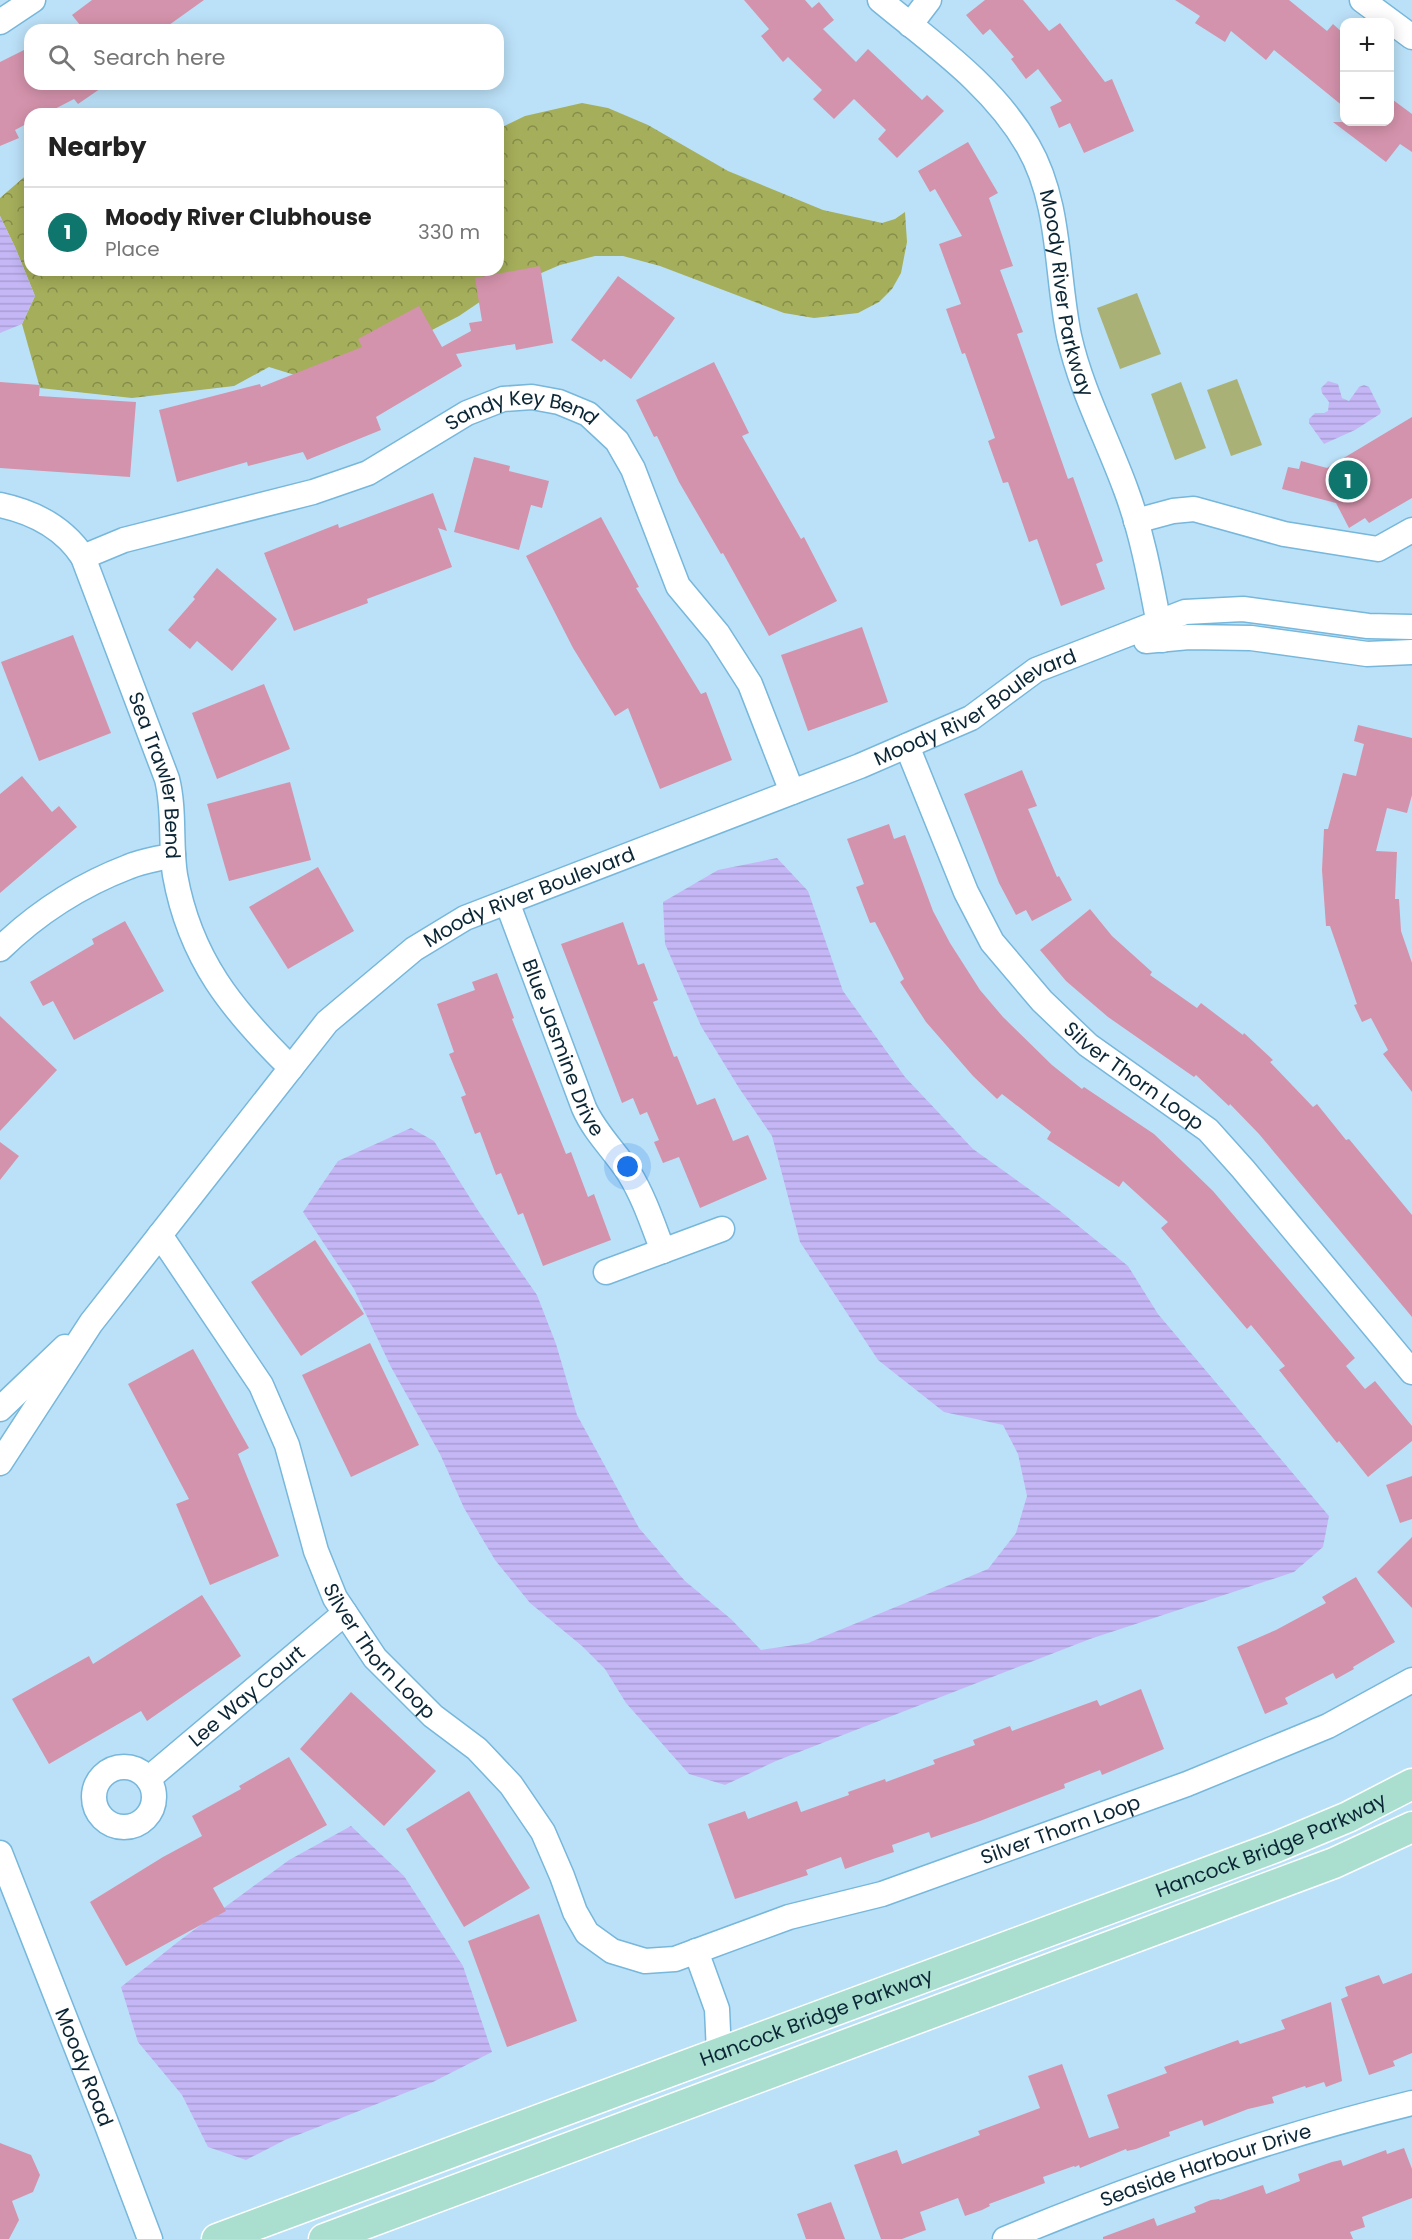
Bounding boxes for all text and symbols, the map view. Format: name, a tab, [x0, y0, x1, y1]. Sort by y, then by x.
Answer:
map controls	[1340, 18, 1394, 126]
button: +	[1340, 18, 1394, 72]
search box	[24, 24, 504, 90]
icon: search	[45, 41, 78, 74]
text: Search here	[93, 42, 226, 73]
button: −	[1340, 72, 1394, 126]
text: Nearby	[48, 129, 146, 165]
street label: Moody River Parkway	[1033, 186, 1101, 401]
text: Moody River Clubhouse	[105, 202, 372, 233]
text: 1	[64, 218, 71, 246]
text: 330 m	[418, 218, 480, 246]
text: Place	[105, 235, 160, 263]
text: Sandy Key Bend	[440, 383, 605, 437]
street label: Sandy Key Bend	[440, 416, 600, 442]
pin: 1	[1328, 458, 1368, 502]
street label: Moody River Boulevard	[869, 642, 1080, 772]
street label: Sea Trawler Bend	[121, 688, 187, 860]
street label: Moody River Boulevard	[418, 840, 639, 954]
street label: Blue Jasmine Drive	[515, 955, 611, 1142]
street label: Silver Thorn Loop	[1058, 1015, 1210, 1137]
your location	[613, 1152, 642, 1181]
street label: Silver Thorn Loop	[316, 1579, 442, 1725]
street label: Lee Way Court	[182, 1639, 311, 1753]
street label: Hancock Bridge Parkway	[1152, 1786, 1391, 1904]
street label: Silver Thorn Loop	[977, 1788, 1144, 1871]
street label: Hancock Bridge Parkway	[696, 1961, 937, 2073]
street label: Moody Road	[48, 2004, 120, 2130]
street label: Seaside Harbour Drive	[1096, 2117, 1315, 2214]

